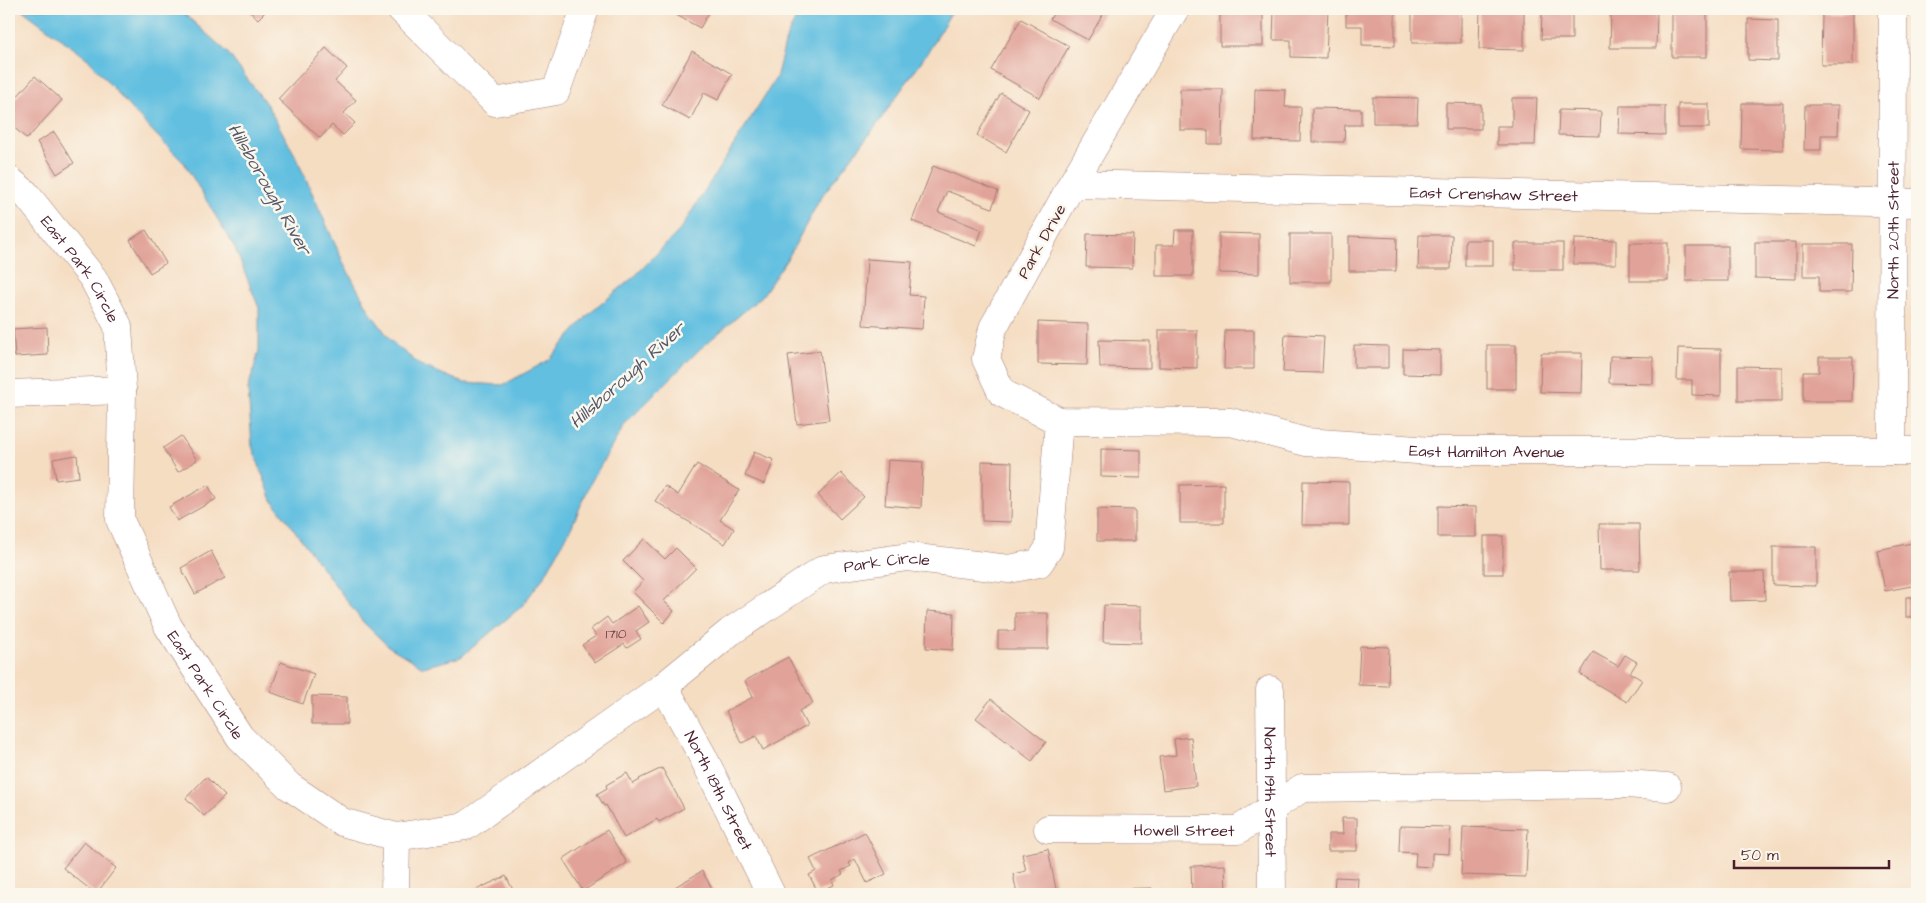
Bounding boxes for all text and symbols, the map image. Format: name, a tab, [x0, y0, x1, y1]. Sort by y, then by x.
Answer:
water label: Hillsborough River	[221, 119, 318, 262]
street label: North 20th Street	[1882, 160, 1905, 299]
street label: East Crenshaw Street	[1410, 182, 1579, 207]
street label: Park Drive	[1012, 200, 1072, 283]
street label: East Park Circle	[35, 211, 124, 327]
water label: Hillsborough River	[564, 315, 693, 435]
street label: East Hamilton Avenue	[1408, 439, 1565, 463]
street label: Park Circle	[842, 547, 932, 578]
house number: 1710	[605, 624, 627, 644]
street label: East Park Circle	[162, 626, 249, 744]
street label: North 18th Street	[679, 727, 758, 855]
street label: North 19th Street	[1258, 727, 1282, 858]
street label: Howell Street	[1133, 819, 1235, 842]
scale bar	[1734, 838, 1888, 870]
text: 50 m	[1741, 845, 1779, 866]

